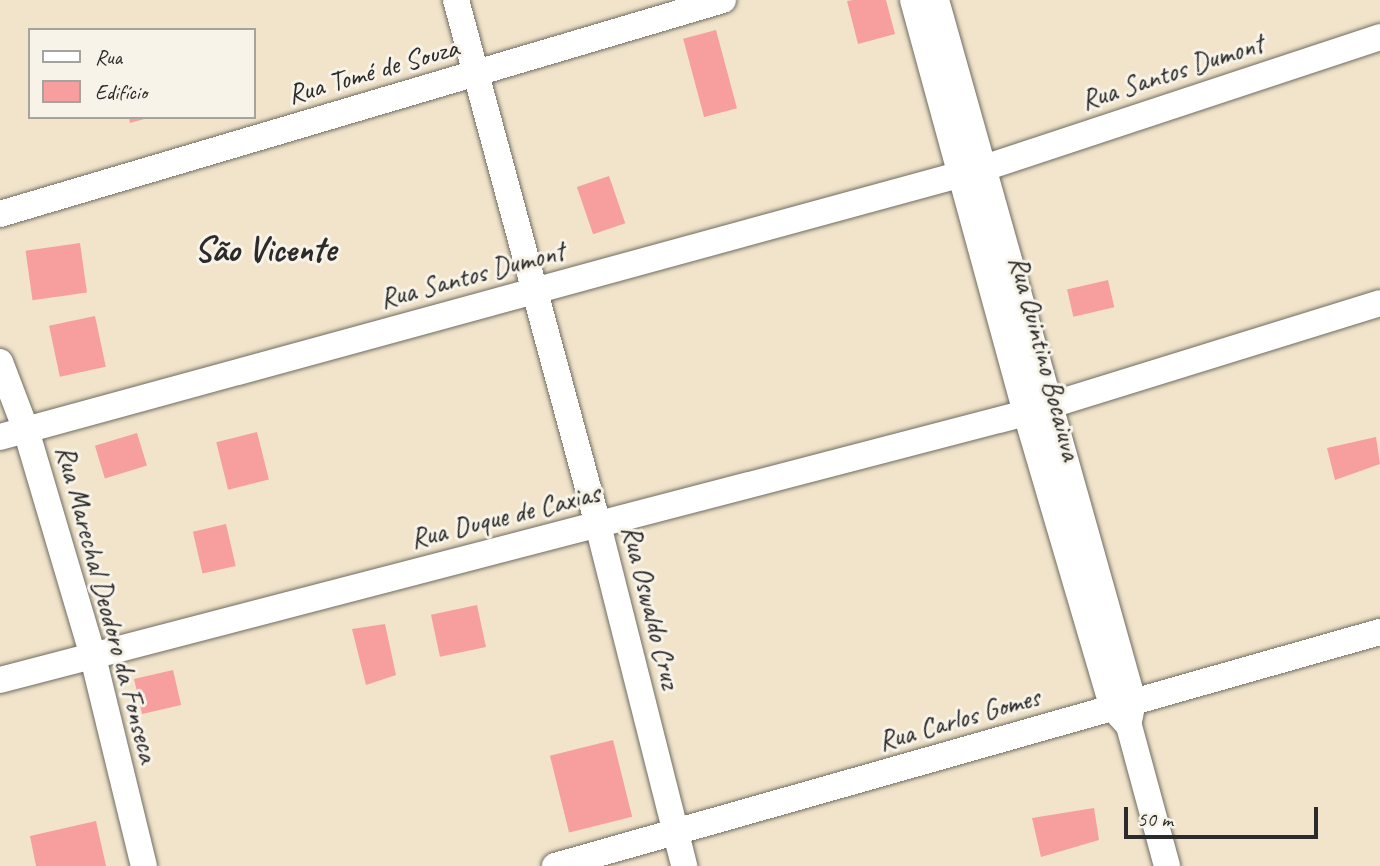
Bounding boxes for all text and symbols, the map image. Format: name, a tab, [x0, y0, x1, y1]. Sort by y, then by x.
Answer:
street label: Rua Santos Dumont	[1076, 27, 1268, 117]
legend	[28, 28, 256, 119]
street label: Rua Tomé de Souza	[284, 31, 462, 111]
text: Rua	[95, 44, 122, 70]
text: Edifício	[95, 79, 147, 105]
district label: São Vicente	[194, 229, 336, 271]
street label: Rua Santos Dumont	[376, 234, 568, 316]
street label: Rua Quintino Bocaiuva	[1002, 252, 1088, 464]
street label: Rua Marechal Deodoro da Fonseca	[48, 441, 166, 767]
street label: Rua Duque de Caxias	[407, 476, 603, 556]
street label: Rua Oswaldo Cruz	[614, 521, 688, 693]
street label: Rua Carlos Gomes	[874, 680, 1044, 758]
scale bar	[1128, 792, 1322, 836]
text: 50 m	[1137, 806, 1173, 832]

